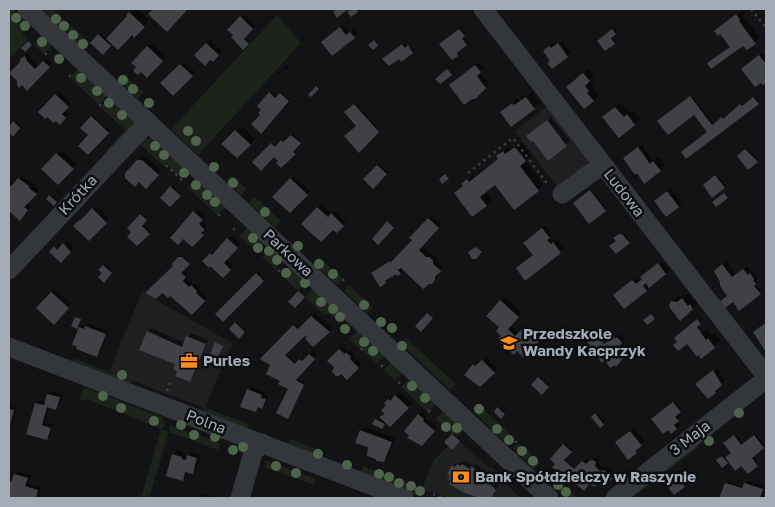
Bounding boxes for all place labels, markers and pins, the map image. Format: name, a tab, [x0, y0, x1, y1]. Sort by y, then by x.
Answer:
place label: Przedszkole Wandy Kacprzyk	[523, 324, 646, 359]
school or university icon: Przedszkole Wandy Kacprzyk	[499, 333, 519, 353]
office icon: Purles	[179, 351, 199, 371]
place label: Purles	[203, 351, 250, 369]
bank icon: Bank Spółdzielczy w Raszynie	[451, 467, 471, 487]
place label: Bank Spółdzielczy w Raszynie	[475, 467, 696, 485]

